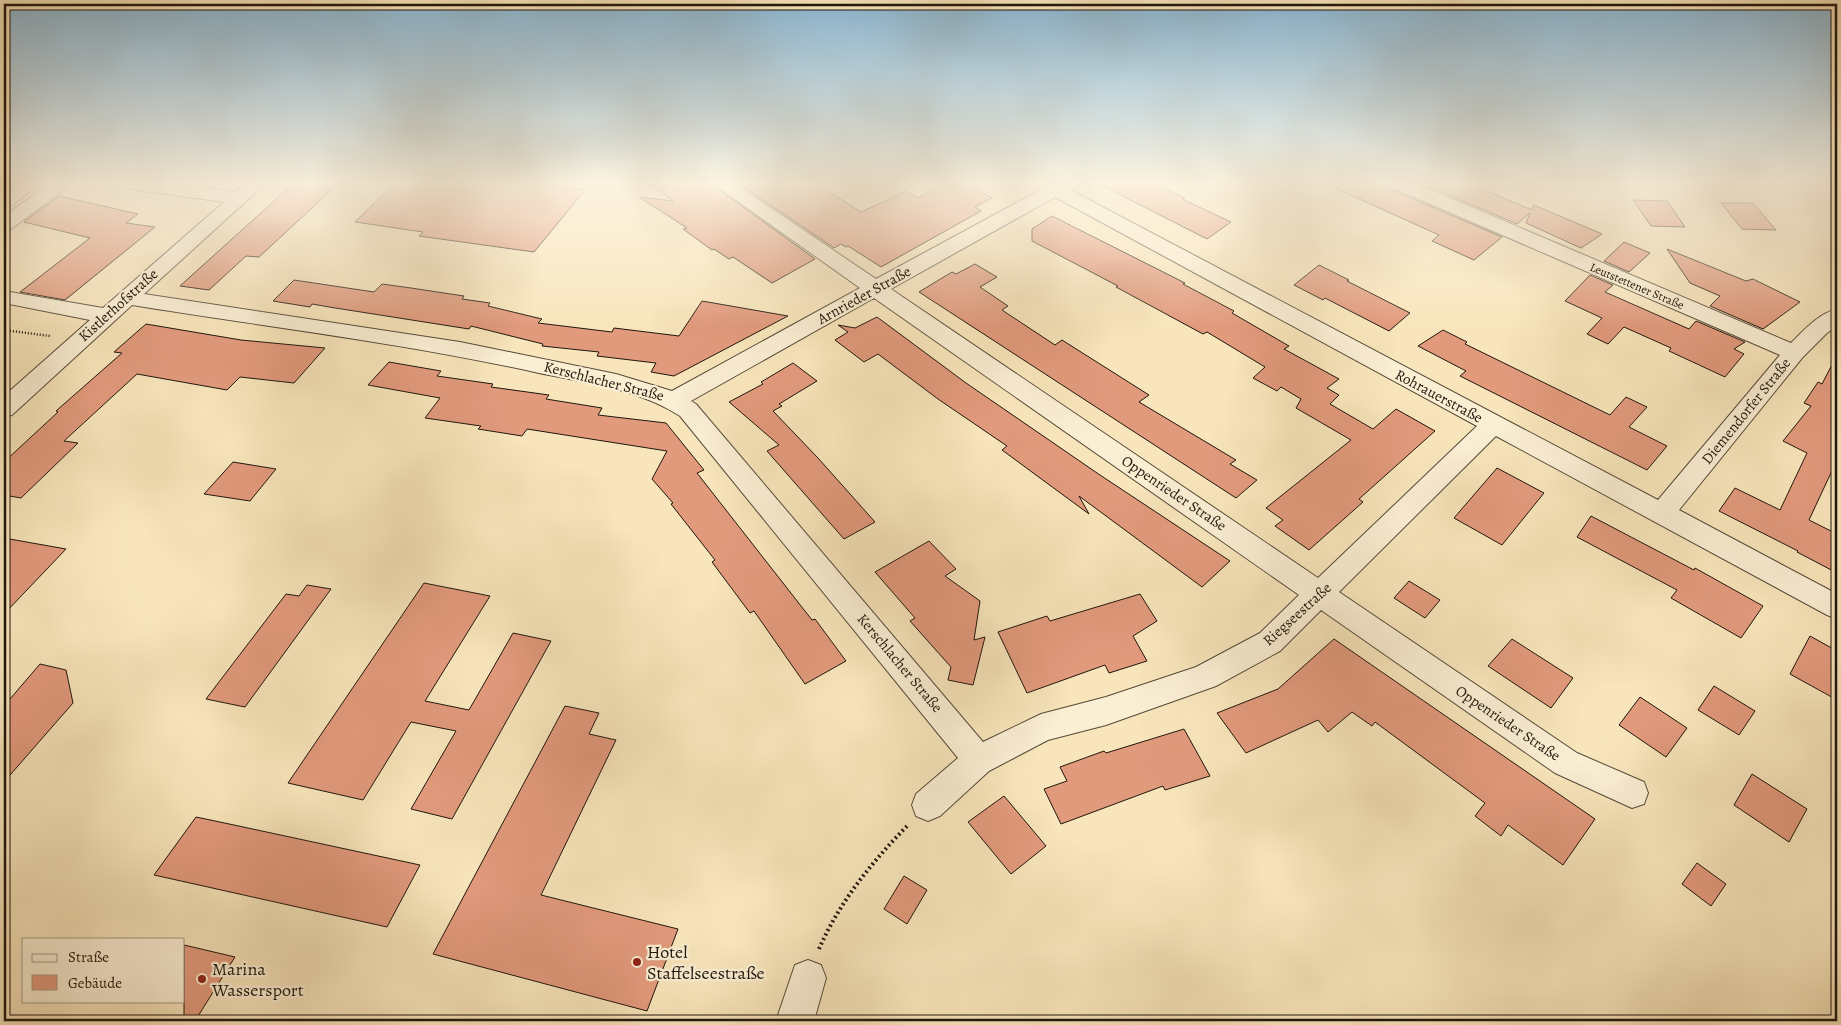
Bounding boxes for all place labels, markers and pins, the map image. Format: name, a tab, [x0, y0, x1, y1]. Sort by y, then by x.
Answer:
place label: Hotel Staffelseestraße	[647, 940, 765, 985]
marker: Hotel Staffelseestraße	[631, 956, 643, 968]
place label: Marina Wassersport	[211, 957, 304, 1002]
marker: Marina Wassersport	[196, 973, 208, 985]

